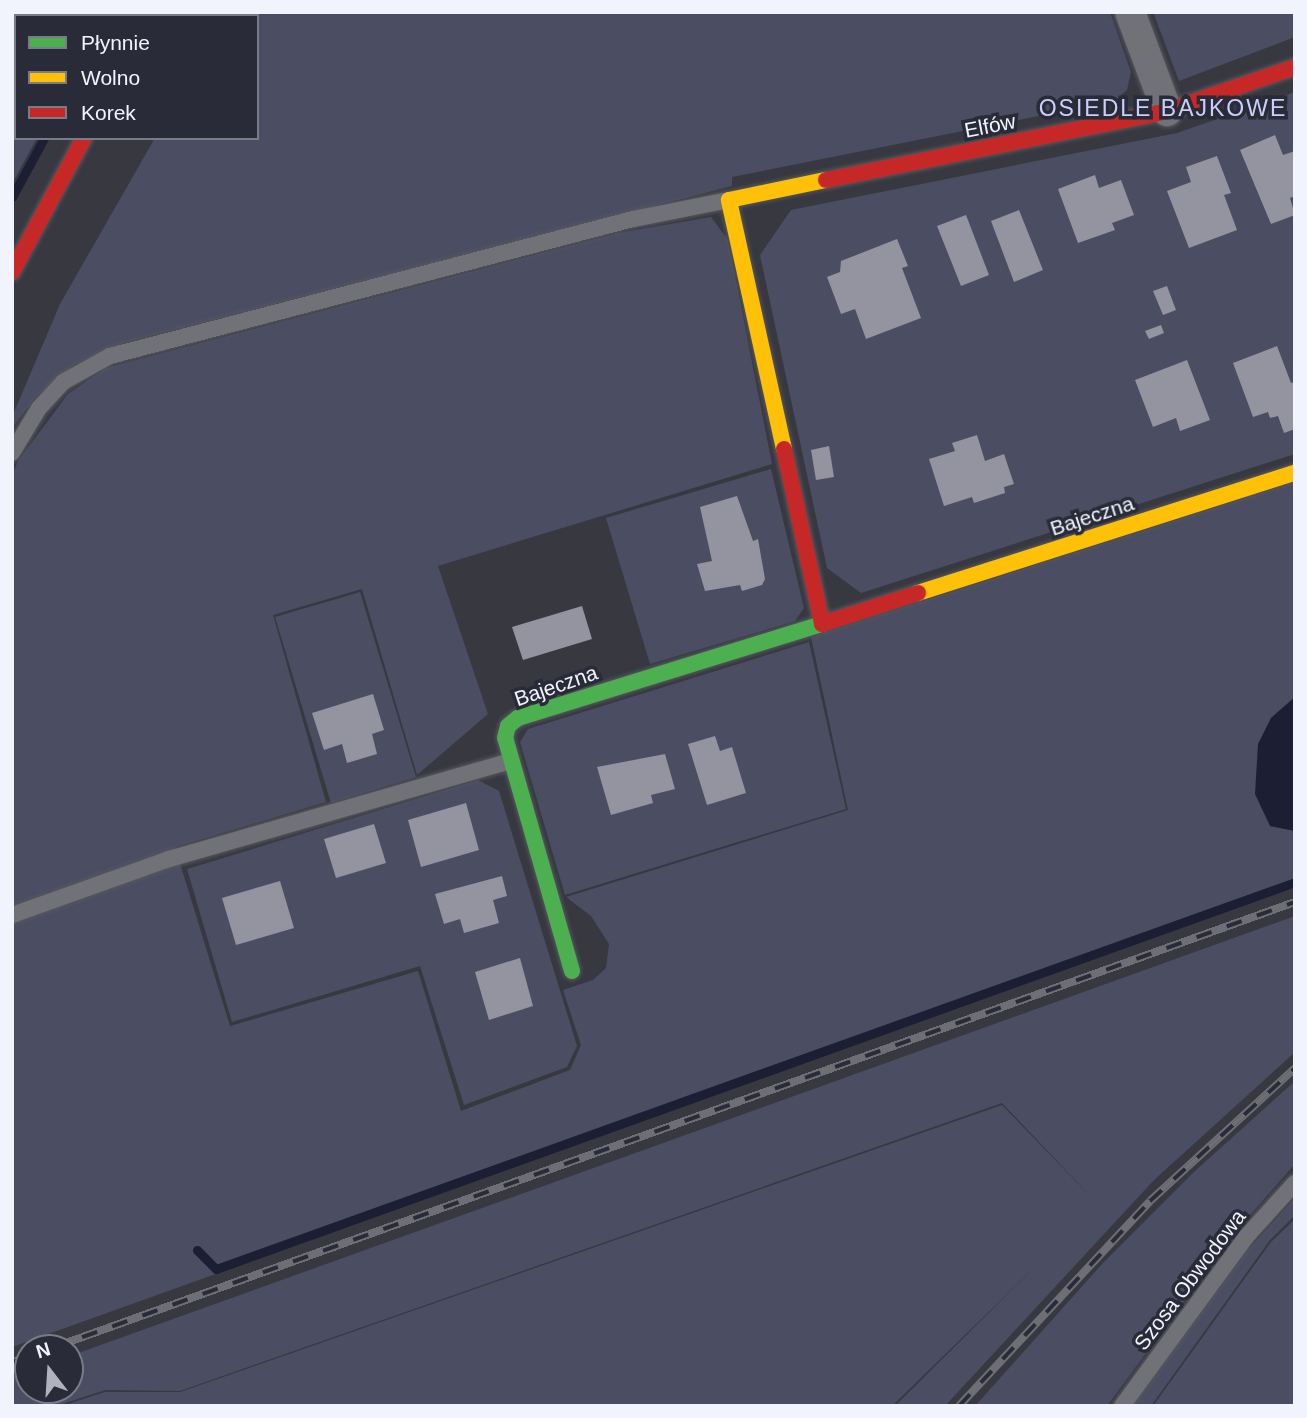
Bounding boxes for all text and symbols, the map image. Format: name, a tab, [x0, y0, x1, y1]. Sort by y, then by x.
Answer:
legend	[14, 14, 259, 140]
text: Płynnie	[81, 31, 150, 54]
text: Wolno	[81, 66, 140, 89]
district label: OSIEDLE BAJKOWE	[1041, 94, 1285, 122]
text: Korek	[81, 101, 136, 124]
street label: Elfów	[962, 109, 1018, 143]
street label: Bajeczna	[1047, 491, 1137, 541]
street label: Bajeczna	[511, 660, 601, 712]
street label: Szosa Obwodowa	[1129, 1205, 1251, 1355]
north arrow	[14, 1334, 84, 1404]
text: N	[34, 1338, 53, 1362]

